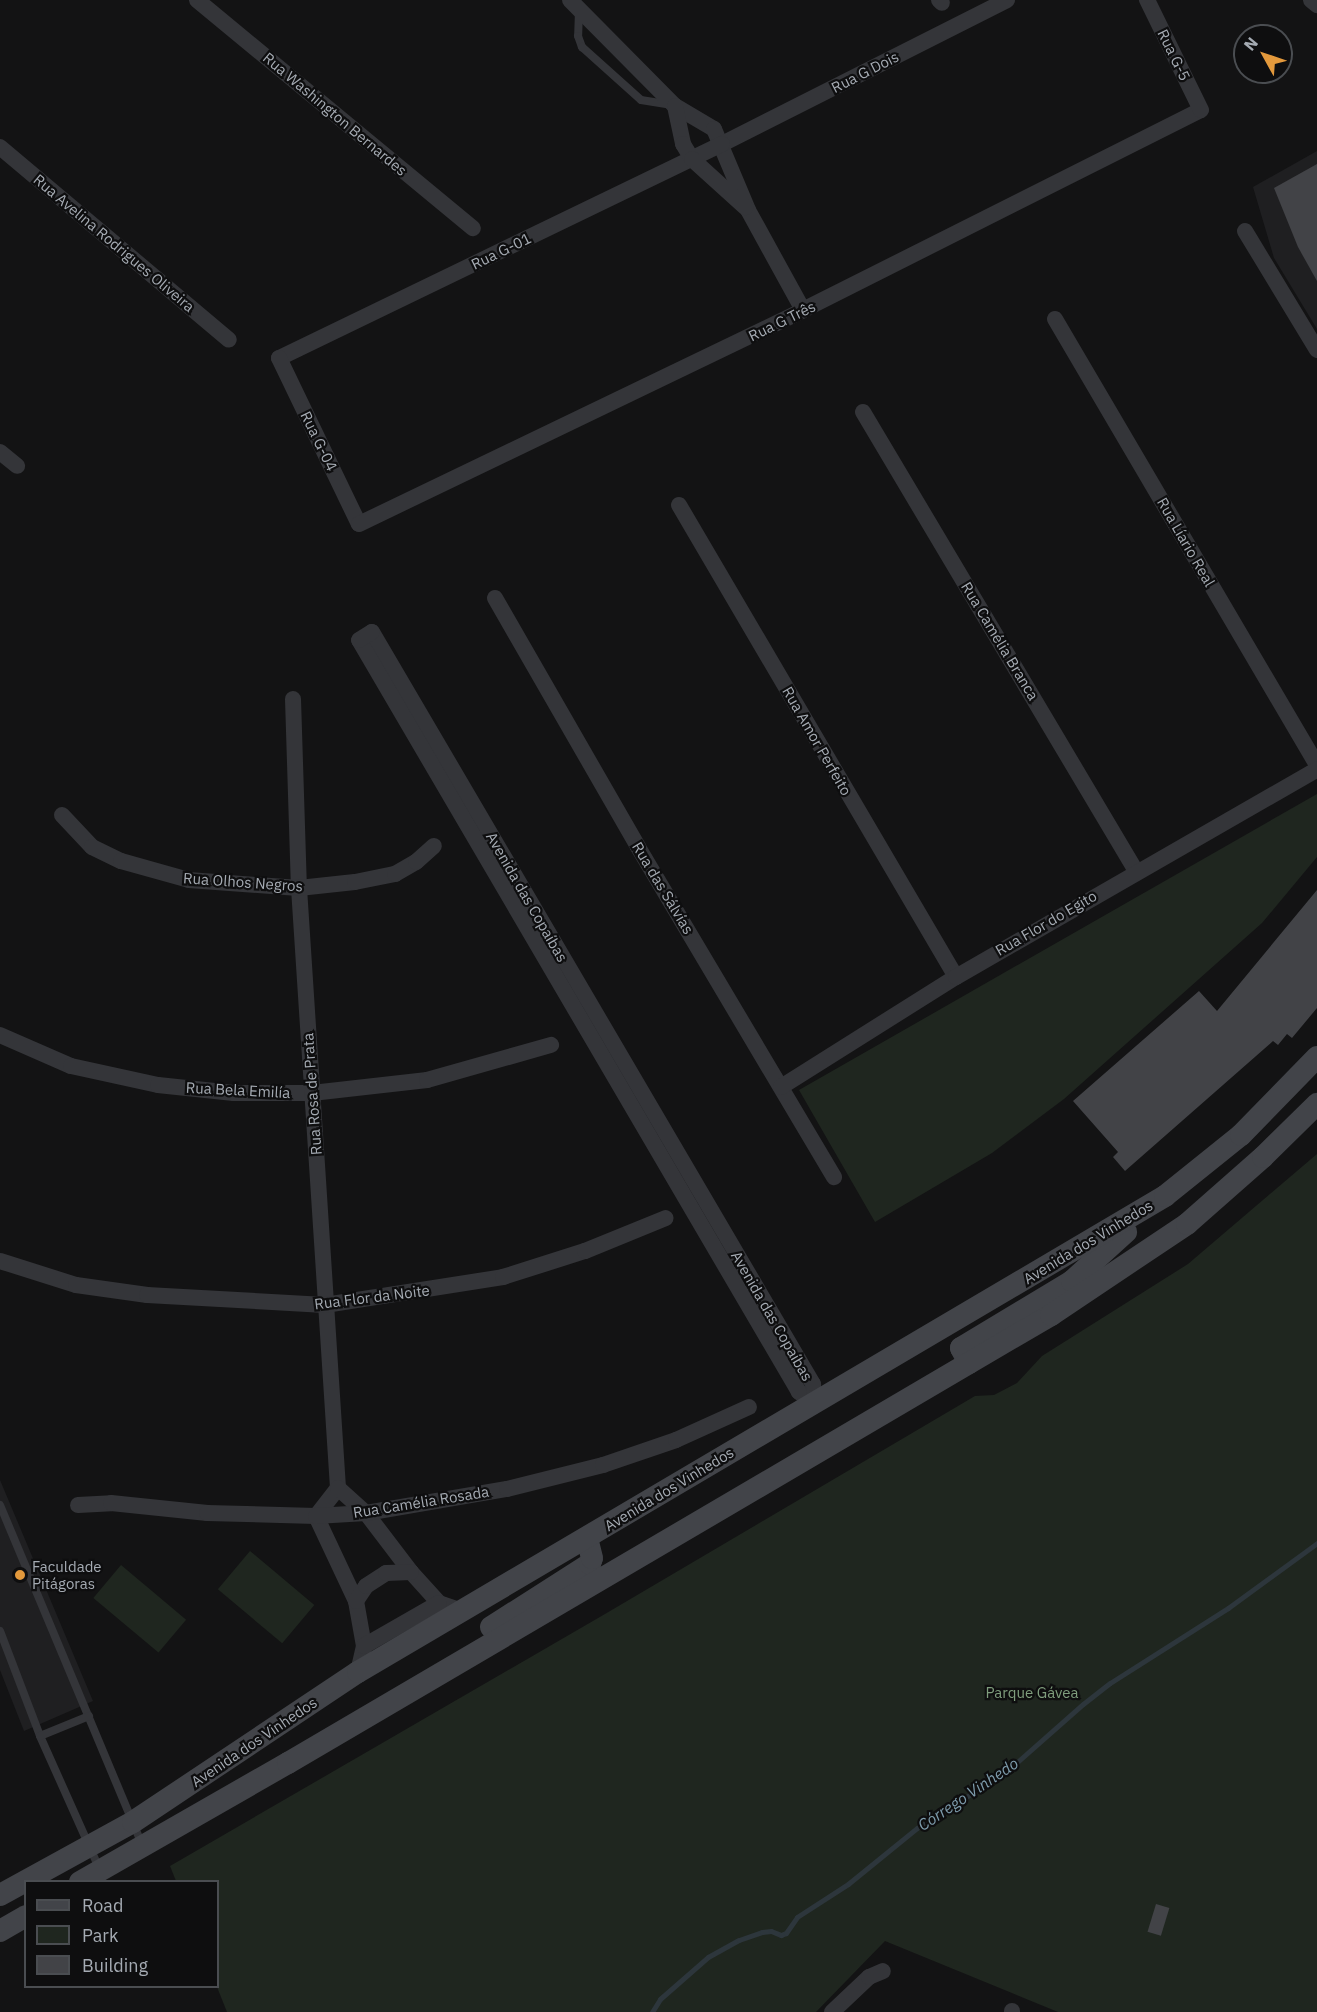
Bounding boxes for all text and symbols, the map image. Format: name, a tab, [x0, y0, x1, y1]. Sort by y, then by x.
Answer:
north arrow	[1233, 24, 1293, 84]
street label: Rua G-5	[1154, 26, 1194, 84]
text: N	[1239, 33, 1262, 55]
street label: Rua G Dois	[828, 47, 902, 97]
street label: Rua Washington Bernardes	[259, 49, 411, 179]
street label: Rua Avelina Rodrigues Oliveira	[30, 170, 198, 316]
street label: Rua G-01	[468, 229, 534, 273]
street label: Rua G Três	[745, 297, 819, 345]
street label: Rua G-04	[297, 408, 341, 474]
street label: Rua Líario Real	[1153, 494, 1219, 590]
street label: Rua Camélia Branca	[958, 578, 1042, 704]
street label: Rua Amor Perfeito	[779, 683, 855, 799]
street label: Avenida das Copaíbas	[482, 829, 572, 965]
street label: Rua das Sálvías	[628, 839, 698, 937]
street label: Rua Olhos Negros	[183, 869, 303, 895]
street label: Rua Flor do Egito	[992, 887, 1100, 959]
street label: Rua Rosa de Prata	[299, 1032, 325, 1156]
street label: Rua Bela Emilía	[185, 1078, 291, 1102]
street label: Avenida dos Vinhedos	[1020, 1196, 1156, 1288]
street label: Avenida das Copaíbas	[727, 1248, 817, 1384]
street label: Rua Flor da Noite	[313, 1281, 431, 1313]
street label: Avenida dos Vinhedos	[601, 1443, 737, 1535]
street label: Rua Camélia Rosada	[352, 1482, 490, 1522]
place label: Faculdade Pitágoras	[32, 1557, 102, 1592]
marker: Faculdade Pitágoras	[13, 1568, 27, 1582]
park label: Parque Gávea	[985, 1684, 1079, 1702]
street label: Avenida dos Vinhedos	[188, 1693, 320, 1791]
water label: Córrego Vinhedo	[914, 1753, 1022, 1835]
legend	[24, 1880, 219, 1988]
text: Road	[82, 1894, 123, 1917]
text: Park	[82, 1924, 118, 1947]
text: Building	[82, 1954, 148, 1977]

